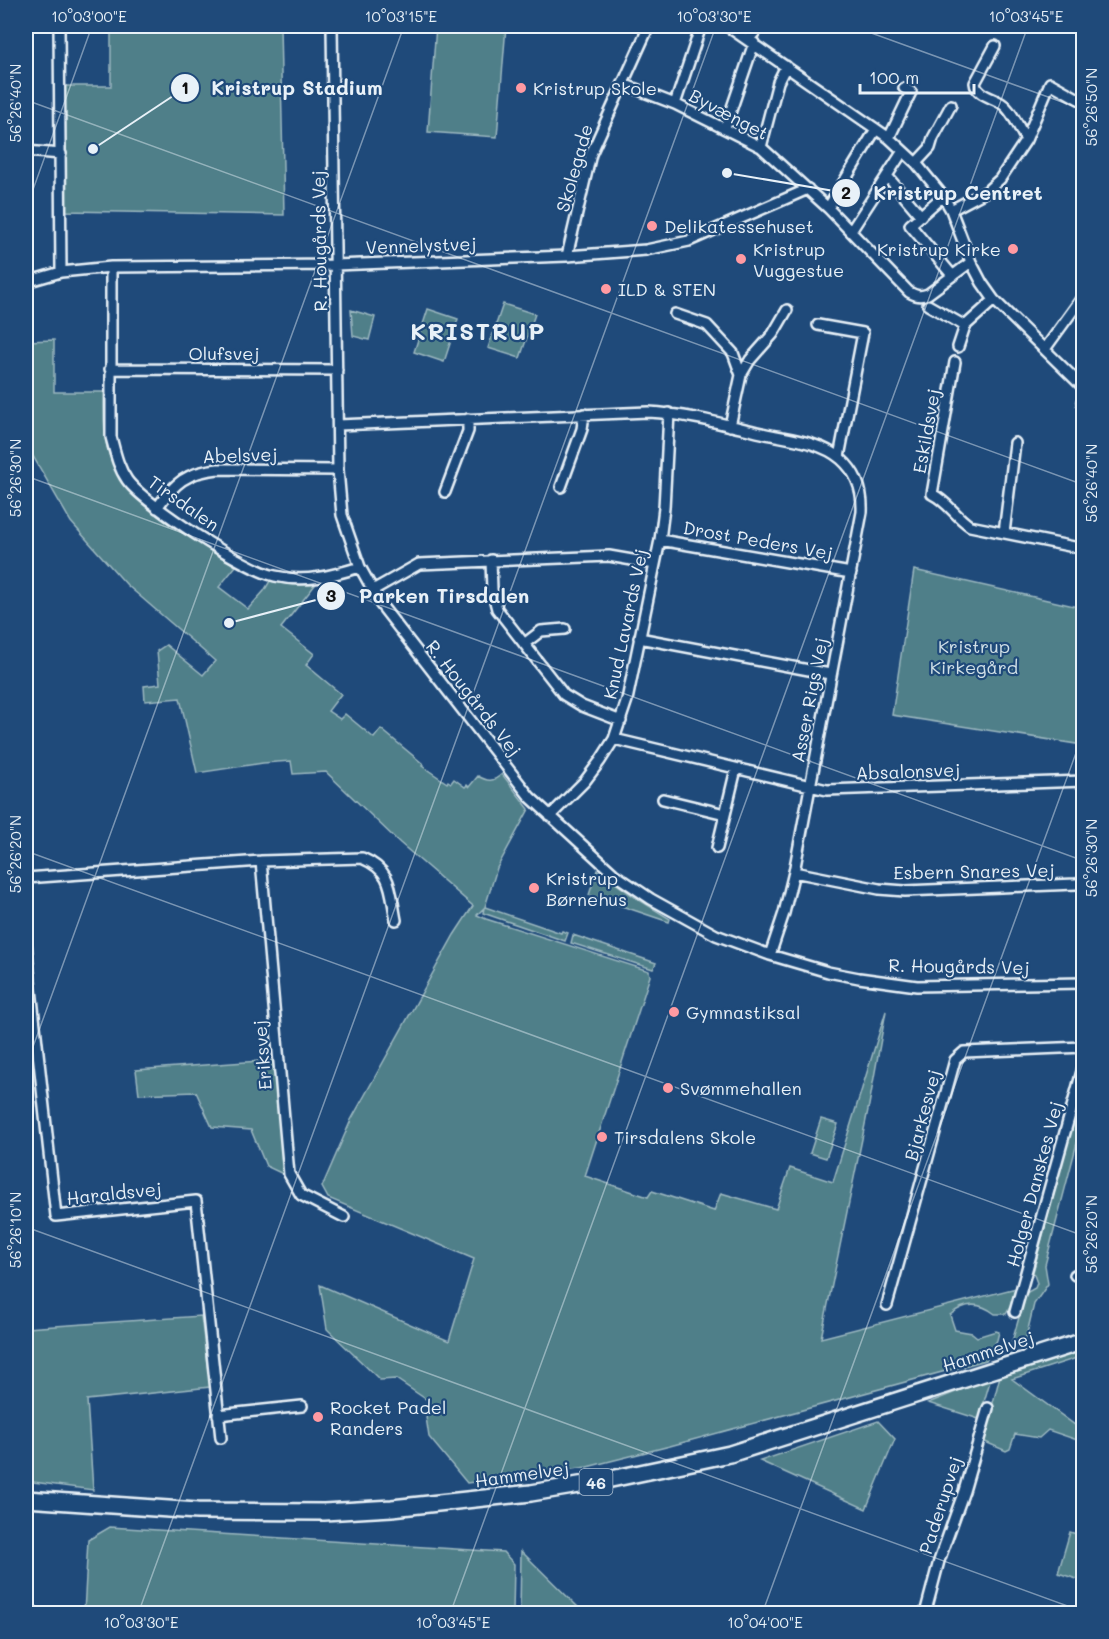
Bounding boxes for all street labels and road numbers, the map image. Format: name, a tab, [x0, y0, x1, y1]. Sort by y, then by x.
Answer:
street label: Byvænget	[685, 83, 773, 145]
street label: Skolegade	[550, 121, 598, 215]
street label: R. Hougårds Vej	[306, 170, 332, 312]
street label: Vennelystvej	[365, 231, 477, 259]
street label: Olufsvej	[188, 341, 260, 365]
street label: Eskildsvej	[907, 387, 945, 475]
street label: Abelsvej	[202, 442, 278, 468]
street label: Tirsdalen	[144, 470, 224, 536]
street label: Drost Peders Vej	[681, 515, 835, 565]
street label: Knud Lavards Vej	[597, 547, 653, 701]
street label: R. Hougårds Vej	[421, 635, 527, 761]
street label: Asser Rigs Vej	[785, 636, 833, 764]
street label: Absalonsvej	[855, 757, 961, 785]
street label: Esbern Snares Vej	[893, 858, 1055, 884]
street label: R. Hougårds Vej	[888, 953, 1030, 979]
street label: Eriksvej	[247, 1019, 277, 1091]
street label: Bjarkesvej	[898, 1067, 946, 1163]
street label: Holger Danskes Vej	[1000, 1098, 1068, 1270]
street label: Haraldsvej	[65, 1176, 163, 1210]
street label: Hammelvej	[939, 1325, 1037, 1377]
street label: Paderupvej	[913, 1453, 967, 1557]
street label: Hammelvej	[473, 1455, 571, 1493]
road number: 46	[580, 1469, 612, 1495]

